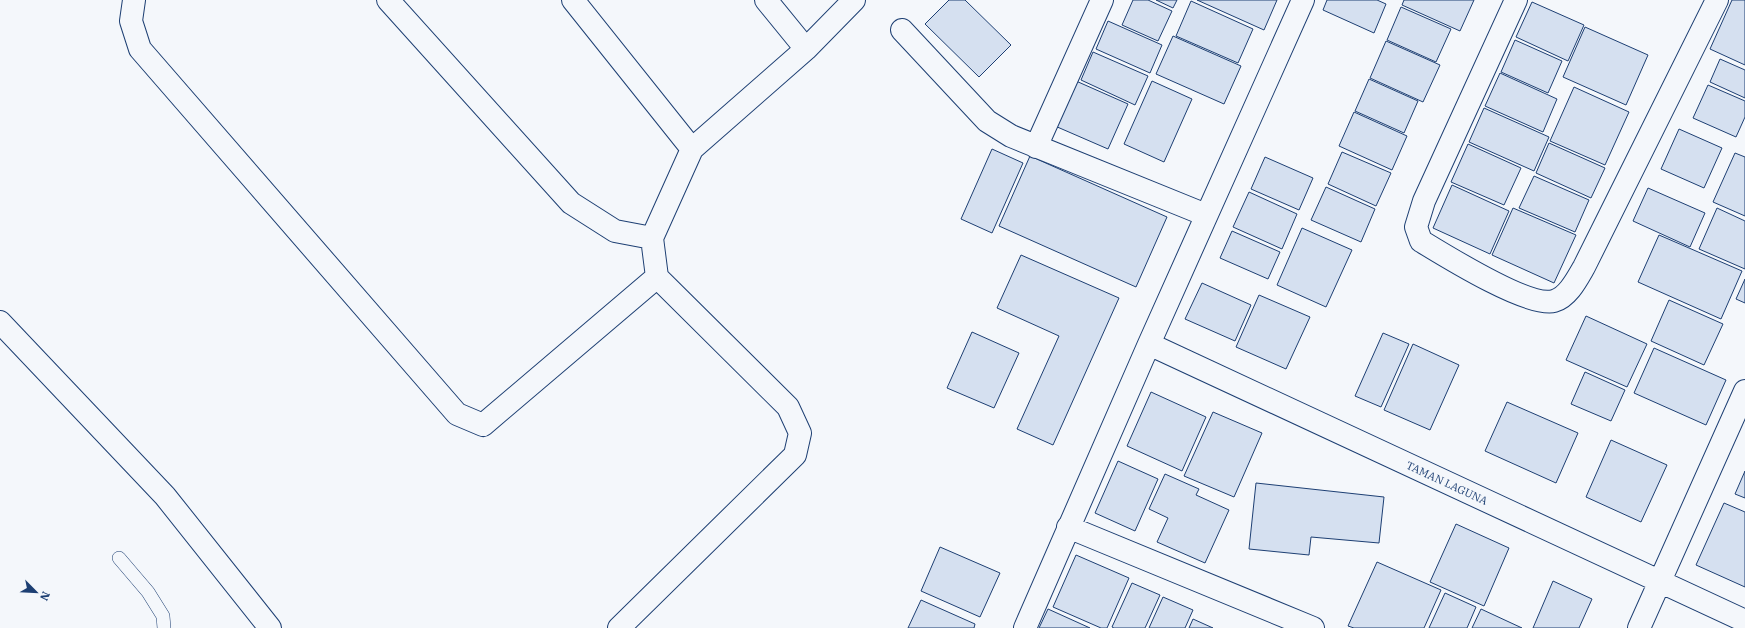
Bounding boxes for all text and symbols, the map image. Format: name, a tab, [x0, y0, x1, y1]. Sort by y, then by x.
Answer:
street label: TAMAN LAGUNA	[1404, 458, 1490, 508]
north arrow	[16, 572, 56, 612]
text: N	[37, 589, 53, 603]

